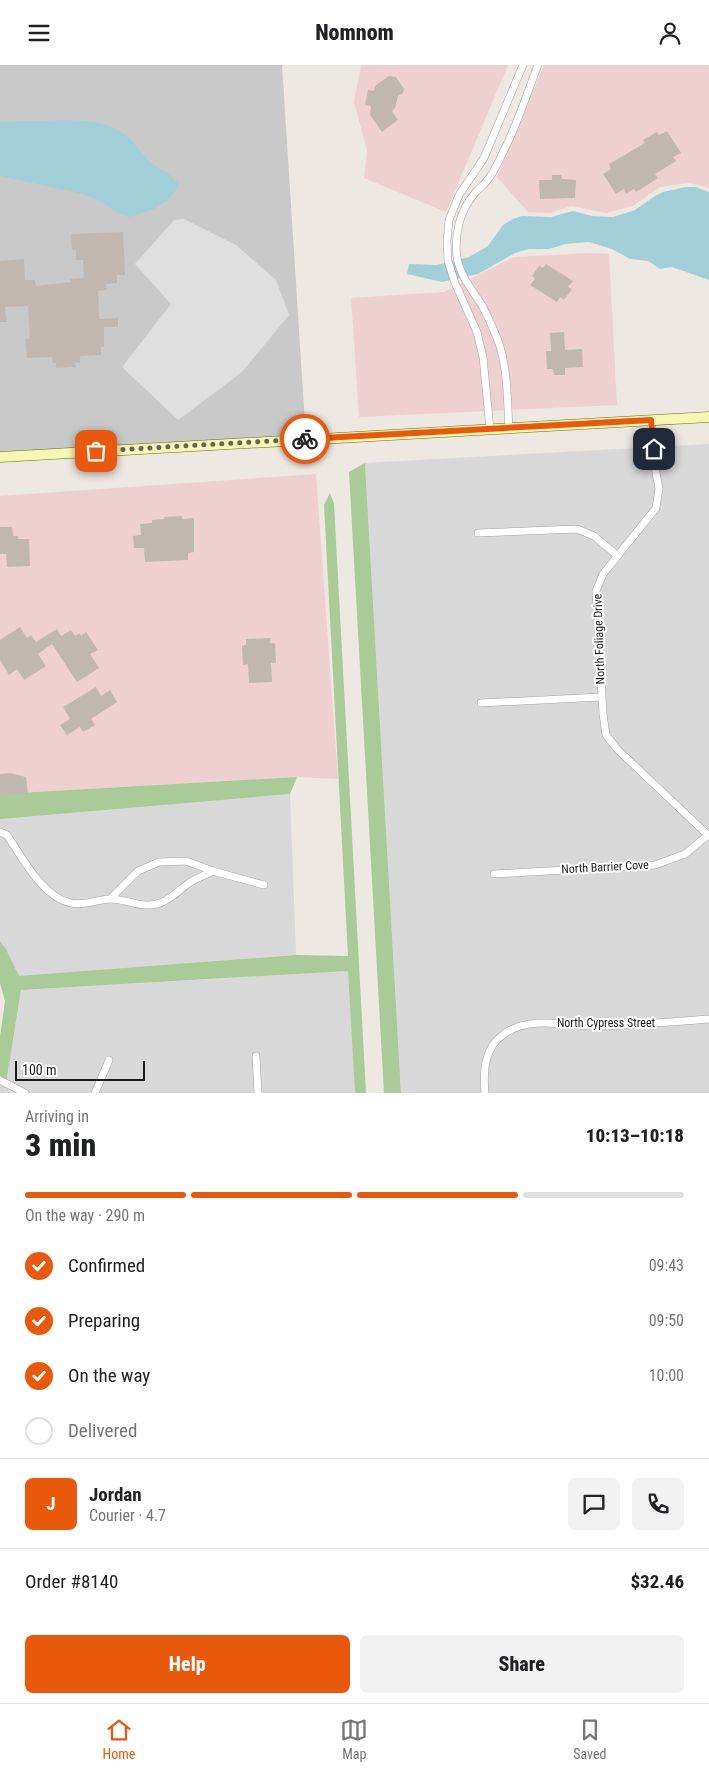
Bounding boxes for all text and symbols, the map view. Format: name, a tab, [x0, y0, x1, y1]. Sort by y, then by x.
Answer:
icon: menu	[25, 19, 53, 47]
icon: person	[656, 19, 684, 47]
text: Nomnom	[315, 20, 394, 45]
courier	[280, 414, 330, 464]
icon: bike	[291, 425, 319, 453]
pin	[633, 428, 675, 470]
pin	[75, 430, 117, 472]
icon: home	[640, 435, 668, 463]
icon: bag	[82, 437, 110, 465]
street label: North Foliage Drive	[590, 593, 608, 685]
street label: North Barrier Cove	[561, 858, 649, 876]
street label: North Cypress Street	[557, 1016, 656, 1030]
scale bar	[15, 1058, 145, 1081]
text: 100 m	[22, 1062, 57, 1078]
text: Arriving in	[25, 1107, 89, 1126]
text: 10:13–10:18	[586, 1124, 684, 1147]
text: 3 min	[25, 1126, 96, 1164]
text: On the way · 290 m	[25, 1206, 145, 1225]
icon: check	[25, 1252, 53, 1280]
text: Confirmed	[68, 1254, 145, 1277]
text: 09:43	[649, 1256, 684, 1275]
icon: check	[25, 1307, 53, 1335]
text: Preparing	[68, 1309, 140, 1332]
text: 09:50	[649, 1311, 684, 1330]
icon: check	[25, 1362, 53, 1390]
text: On the way	[68, 1364, 150, 1387]
text: 10:00	[649, 1366, 684, 1385]
text: Delivered	[68, 1419, 137, 1442]
button: chat	[568, 1478, 620, 1530]
button: phone	[632, 1478, 684, 1530]
text: Jordan	[89, 1483, 142, 1506]
text: J	[46, 1492, 56, 1515]
text: Courier · 4.7	[89, 1506, 166, 1525]
text: Order #8140	[25, 1570, 118, 1593]
text: $32.46	[630, 1570, 684, 1593]
button: Help	[25, 1635, 350, 1693]
button: Share	[360, 1635, 684, 1693]
tab: Home	[102, 1716, 135, 1762]
tab: Map	[340, 1716, 368, 1762]
tab: Saved	[573, 1716, 607, 1762]

